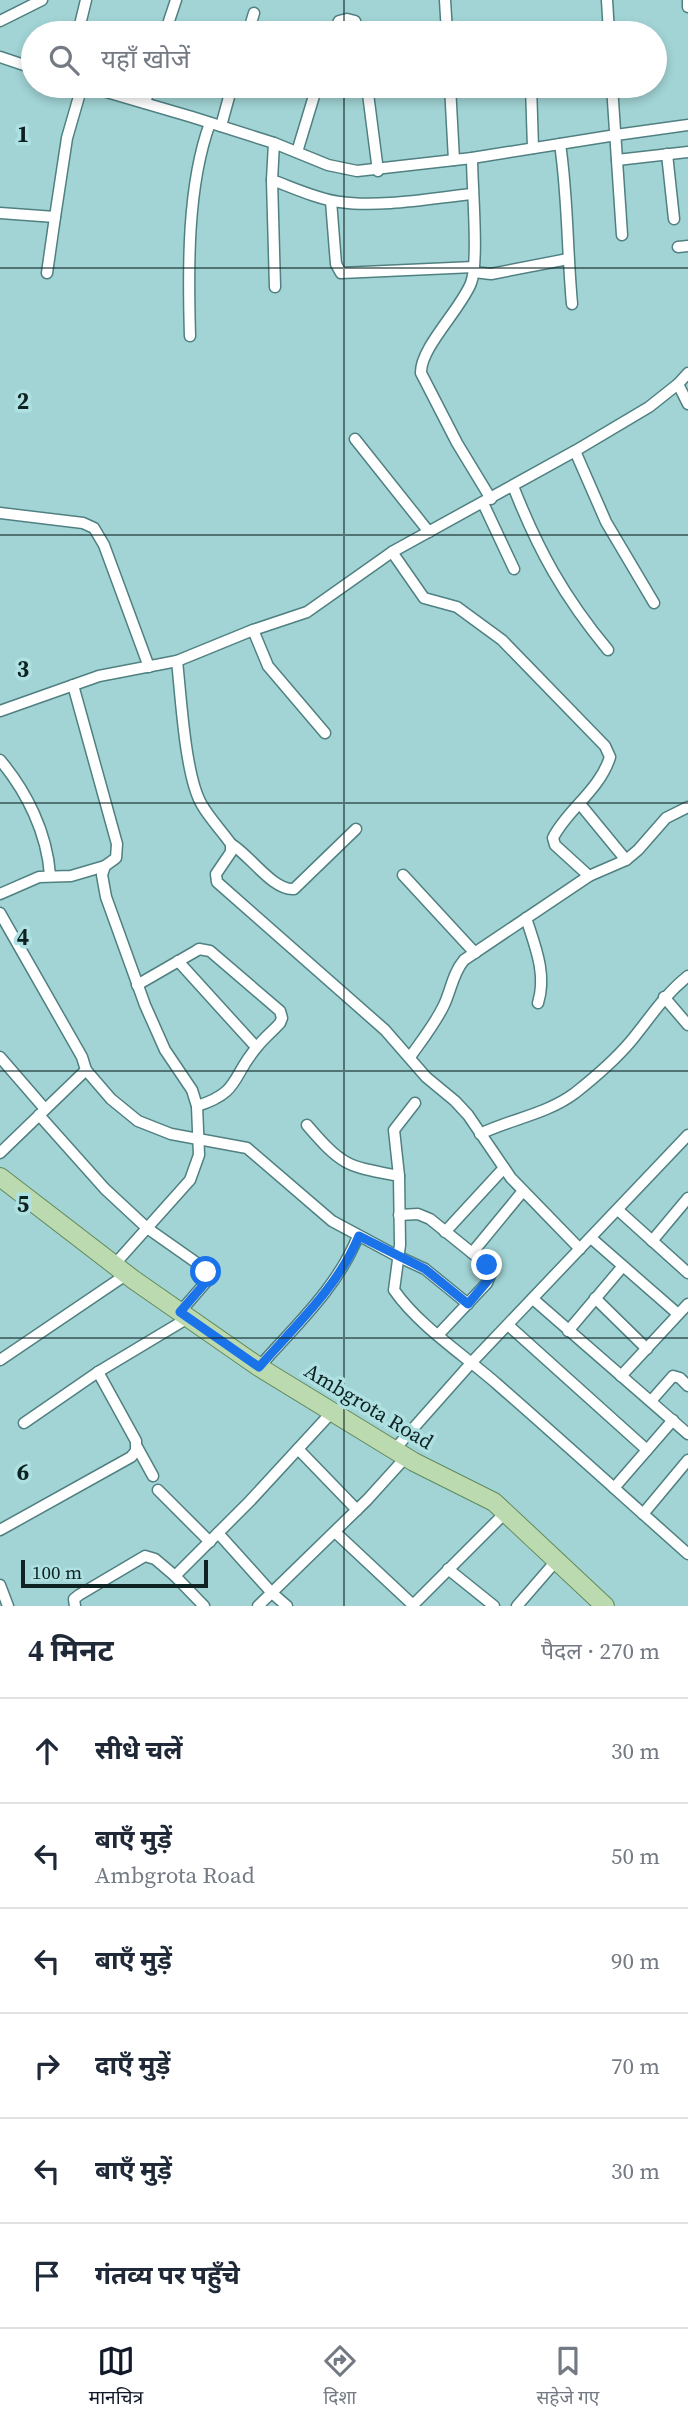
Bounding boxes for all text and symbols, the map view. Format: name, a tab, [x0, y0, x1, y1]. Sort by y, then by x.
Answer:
search box	[21, 21, 667, 98]
icon: search	[45, 41, 83, 79]
text: यहाँ खोजें	[101, 41, 190, 77]
text: 1	[17, 118, 29, 150]
text: 2	[17, 385, 29, 417]
text: 3	[17, 653, 29, 685]
text: 4	[17, 921, 29, 953]
text: 5	[17, 1188, 29, 1220]
route end	[471, 1249, 502, 1280]
route start	[190, 1256, 221, 1287]
street label: Ambgrota Road	[299, 1356, 439, 1456]
text: 6	[17, 1456, 29, 1488]
scale bar	[21, 1557, 208, 1589]
text: 100 m	[32, 1559, 82, 1585]
text: 4 मिनट	[28, 1630, 114, 1671]
text: पैदल · 270 m	[541, 1635, 660, 1667]
icon: ahead	[28, 1732, 66, 1770]
text: सीधे चलें	[95, 1732, 183, 1768]
text: 30 m	[611, 1735, 660, 1767]
text: बाएँ मुड़ें	[95, 1821, 172, 1857]
icon: left	[28, 1837, 66, 1875]
text: 50 m	[611, 1840, 660, 1872]
text: Ambgrota Road	[95, 1859, 255, 1891]
icon: left	[28, 1942, 66, 1980]
text: बाएँ मुड़ें	[95, 1942, 172, 1978]
text: 90 m	[611, 1945, 660, 1977]
icon: right	[28, 2047, 66, 2085]
text: दाएँ मुड़ें	[95, 2047, 170, 2083]
text: 70 m	[611, 2050, 660, 2082]
icon: left	[28, 2152, 66, 2190]
text: बाएँ मुड़ें	[95, 2152, 172, 2188]
text: 30 m	[611, 2155, 660, 2187]
icon: arrive	[28, 2257, 66, 2295]
text: गंतव्य पर पहुँचे	[95, 2257, 240, 2293]
tab: मानचित्र	[89, 2342, 143, 2412]
tab: दिशा	[321, 2342, 359, 2412]
tab: सहेजे गए	[536, 2342, 599, 2412]

